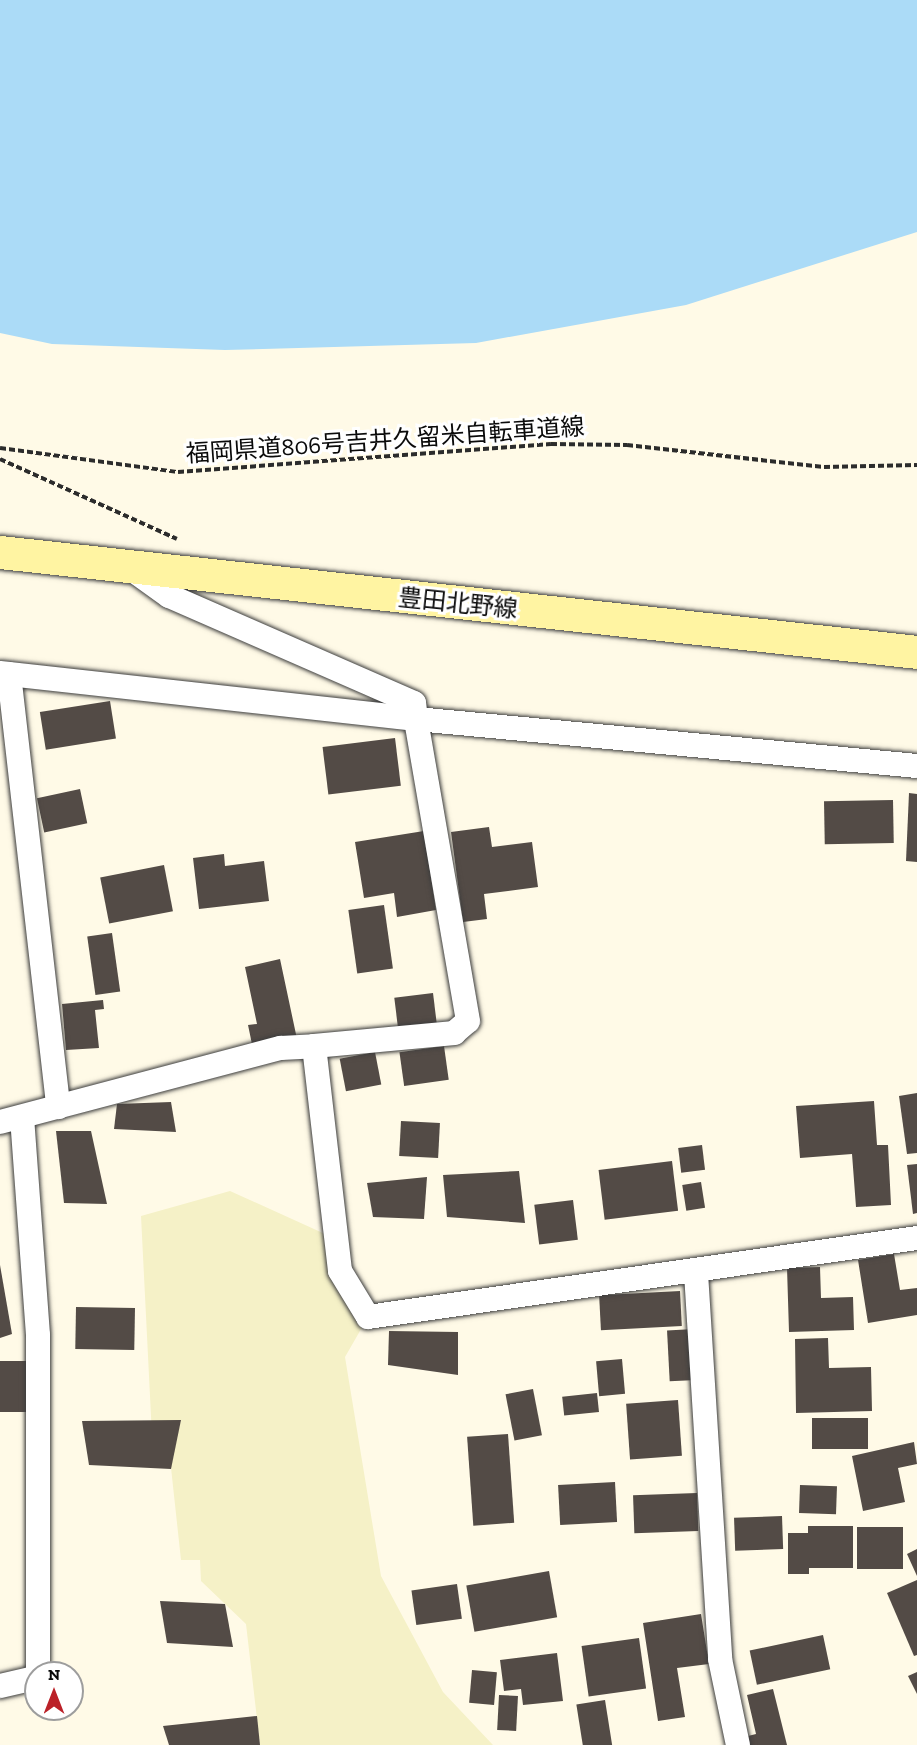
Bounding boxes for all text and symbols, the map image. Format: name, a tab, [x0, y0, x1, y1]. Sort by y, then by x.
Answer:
street label: 福岡県道806号吉井久留米自転車道線	[185, 412, 585, 468]
street label: 豊田北野線	[397, 582, 519, 624]
north arrow	[24, 1661, 84, 1721]
text: N	[48, 1665, 60, 1684]

